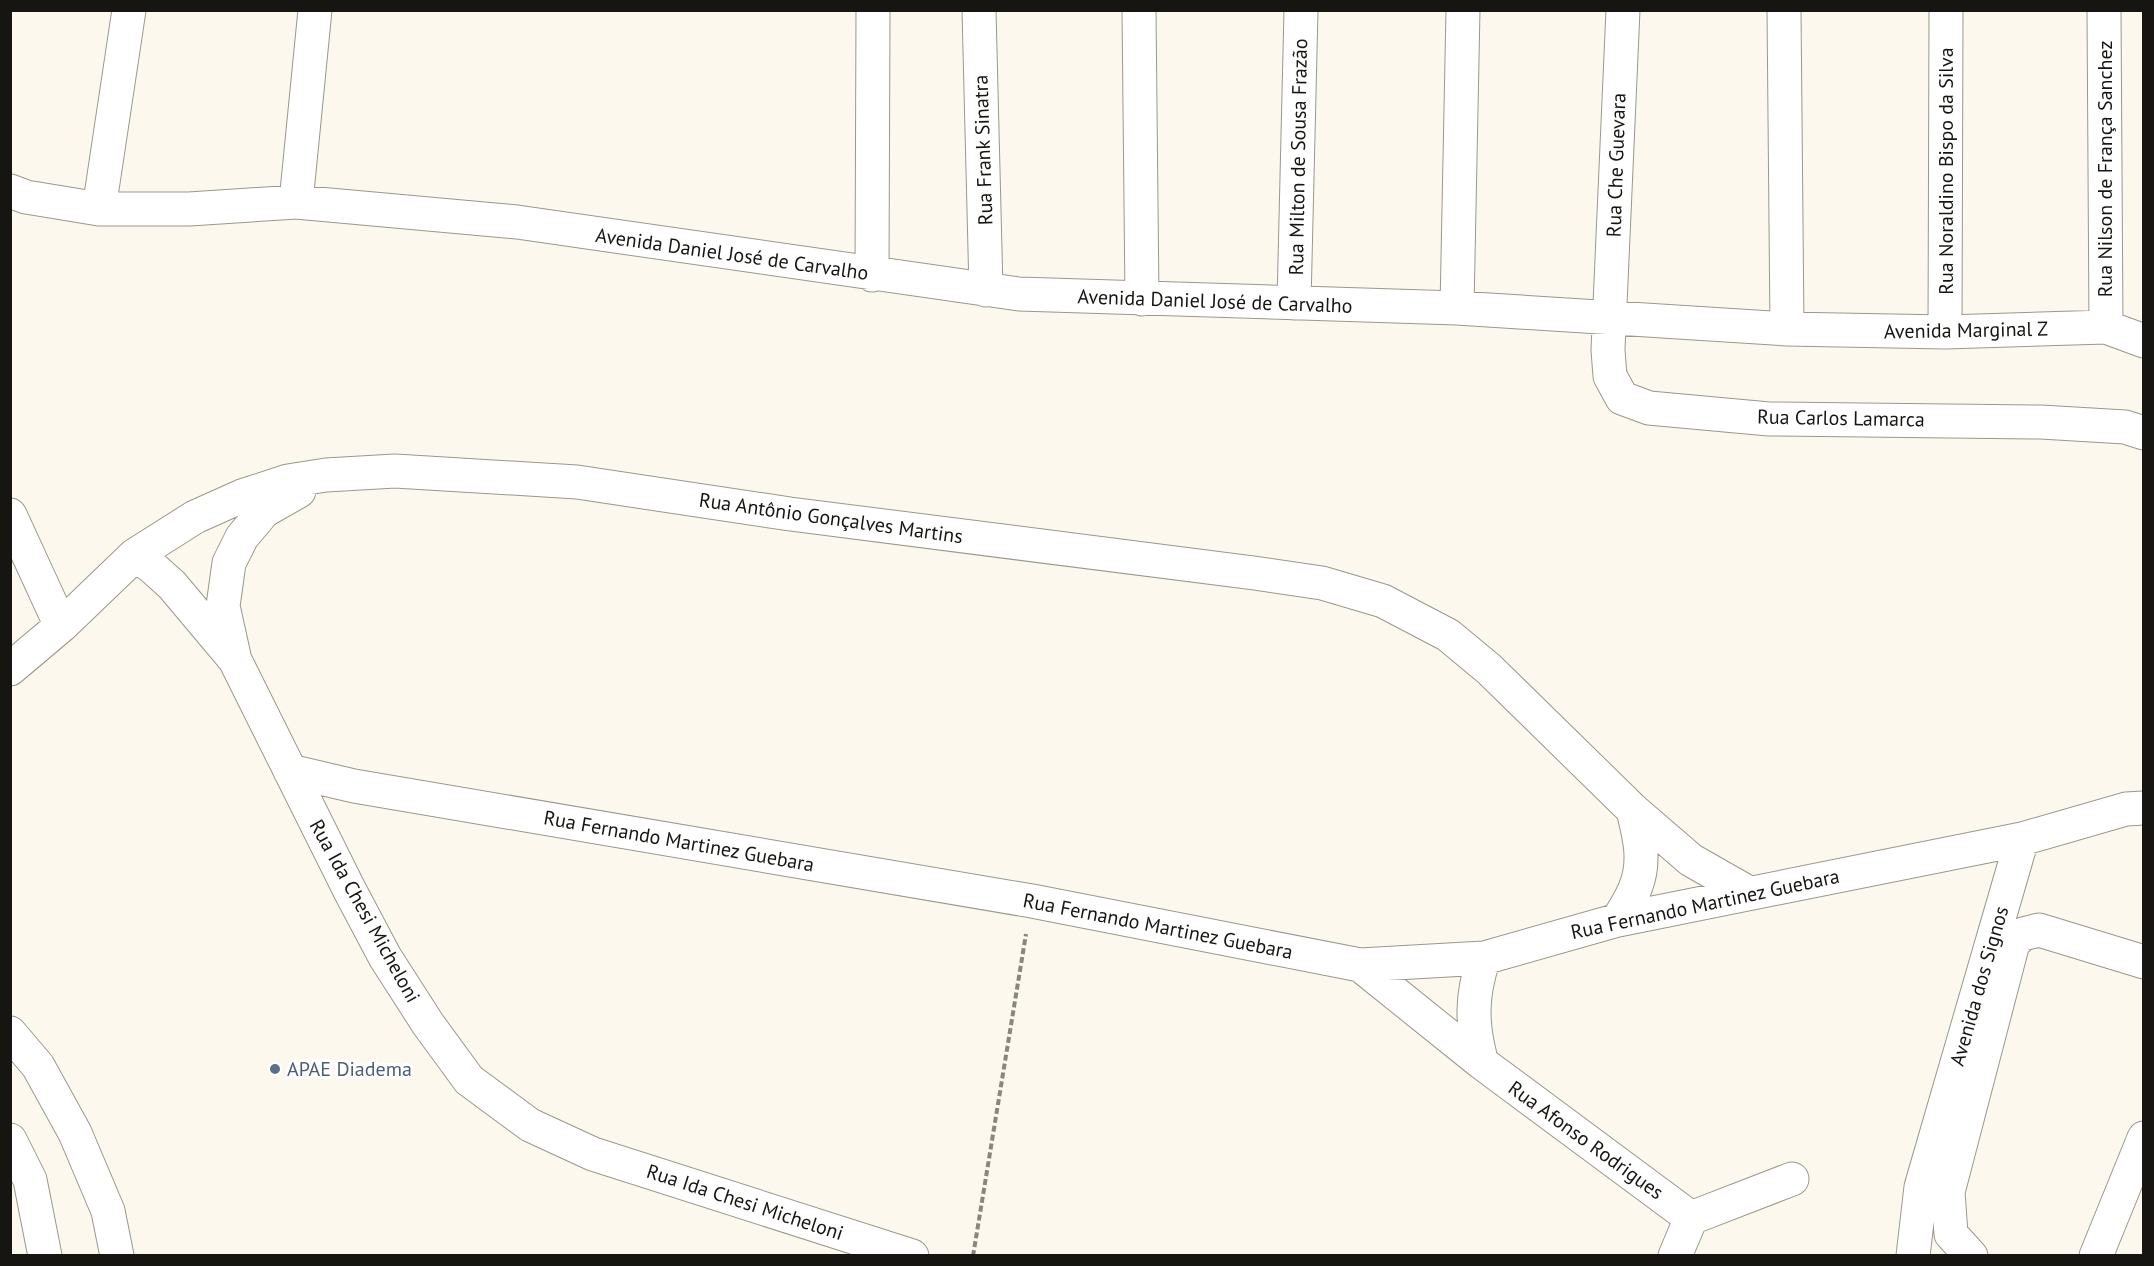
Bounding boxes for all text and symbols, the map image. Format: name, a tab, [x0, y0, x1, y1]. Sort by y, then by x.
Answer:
street label: Rua Milton de Sousa Frazão	[1283, 38, 1313, 276]
street label: Rua Nilson de França Sanchez	[2092, 41, 2118, 297]
street label: Rua Noraldino Bispo da Silva	[1933, 47, 1959, 295]
street label: Rua Frank Sinatra	[967, 74, 999, 226]
street label: Rua Che Guevara	[1600, 92, 1632, 238]
street label: Avenida Daniel José de Carvalho	[594, 222, 870, 286]
street label: Avenida Daniel José de Carvalho	[1077, 283, 1353, 319]
street label: Avenida Marginal Z	[1884, 316, 2048, 344]
street label: Rua Carlos Lamarca	[1757, 404, 1925, 432]
street label: Rua Antônio Gonçalves Martins	[697, 487, 965, 549]
street label: Rua Fernando Martinez Guebara	[542, 804, 816, 878]
street label: Rua Ida Chesi Micheloni	[304, 815, 426, 1007]
street label: Rua Fernando Martinez Guebara	[1568, 863, 1842, 945]
street label: Rua Fernando Martinez Guebara	[1021, 887, 1295, 965]
street label: Avenida dos Signos	[1944, 903, 2014, 1069]
place label: APAE Diadema	[287, 1056, 412, 1082]
marker: APAE Diadema	[268, 1062, 282, 1076]
street label: Rua Afonso Rodrigues	[1503, 1075, 1669, 1205]
street label: Rua Ida Chesi Micheloni	[643, 1158, 847, 1246]

